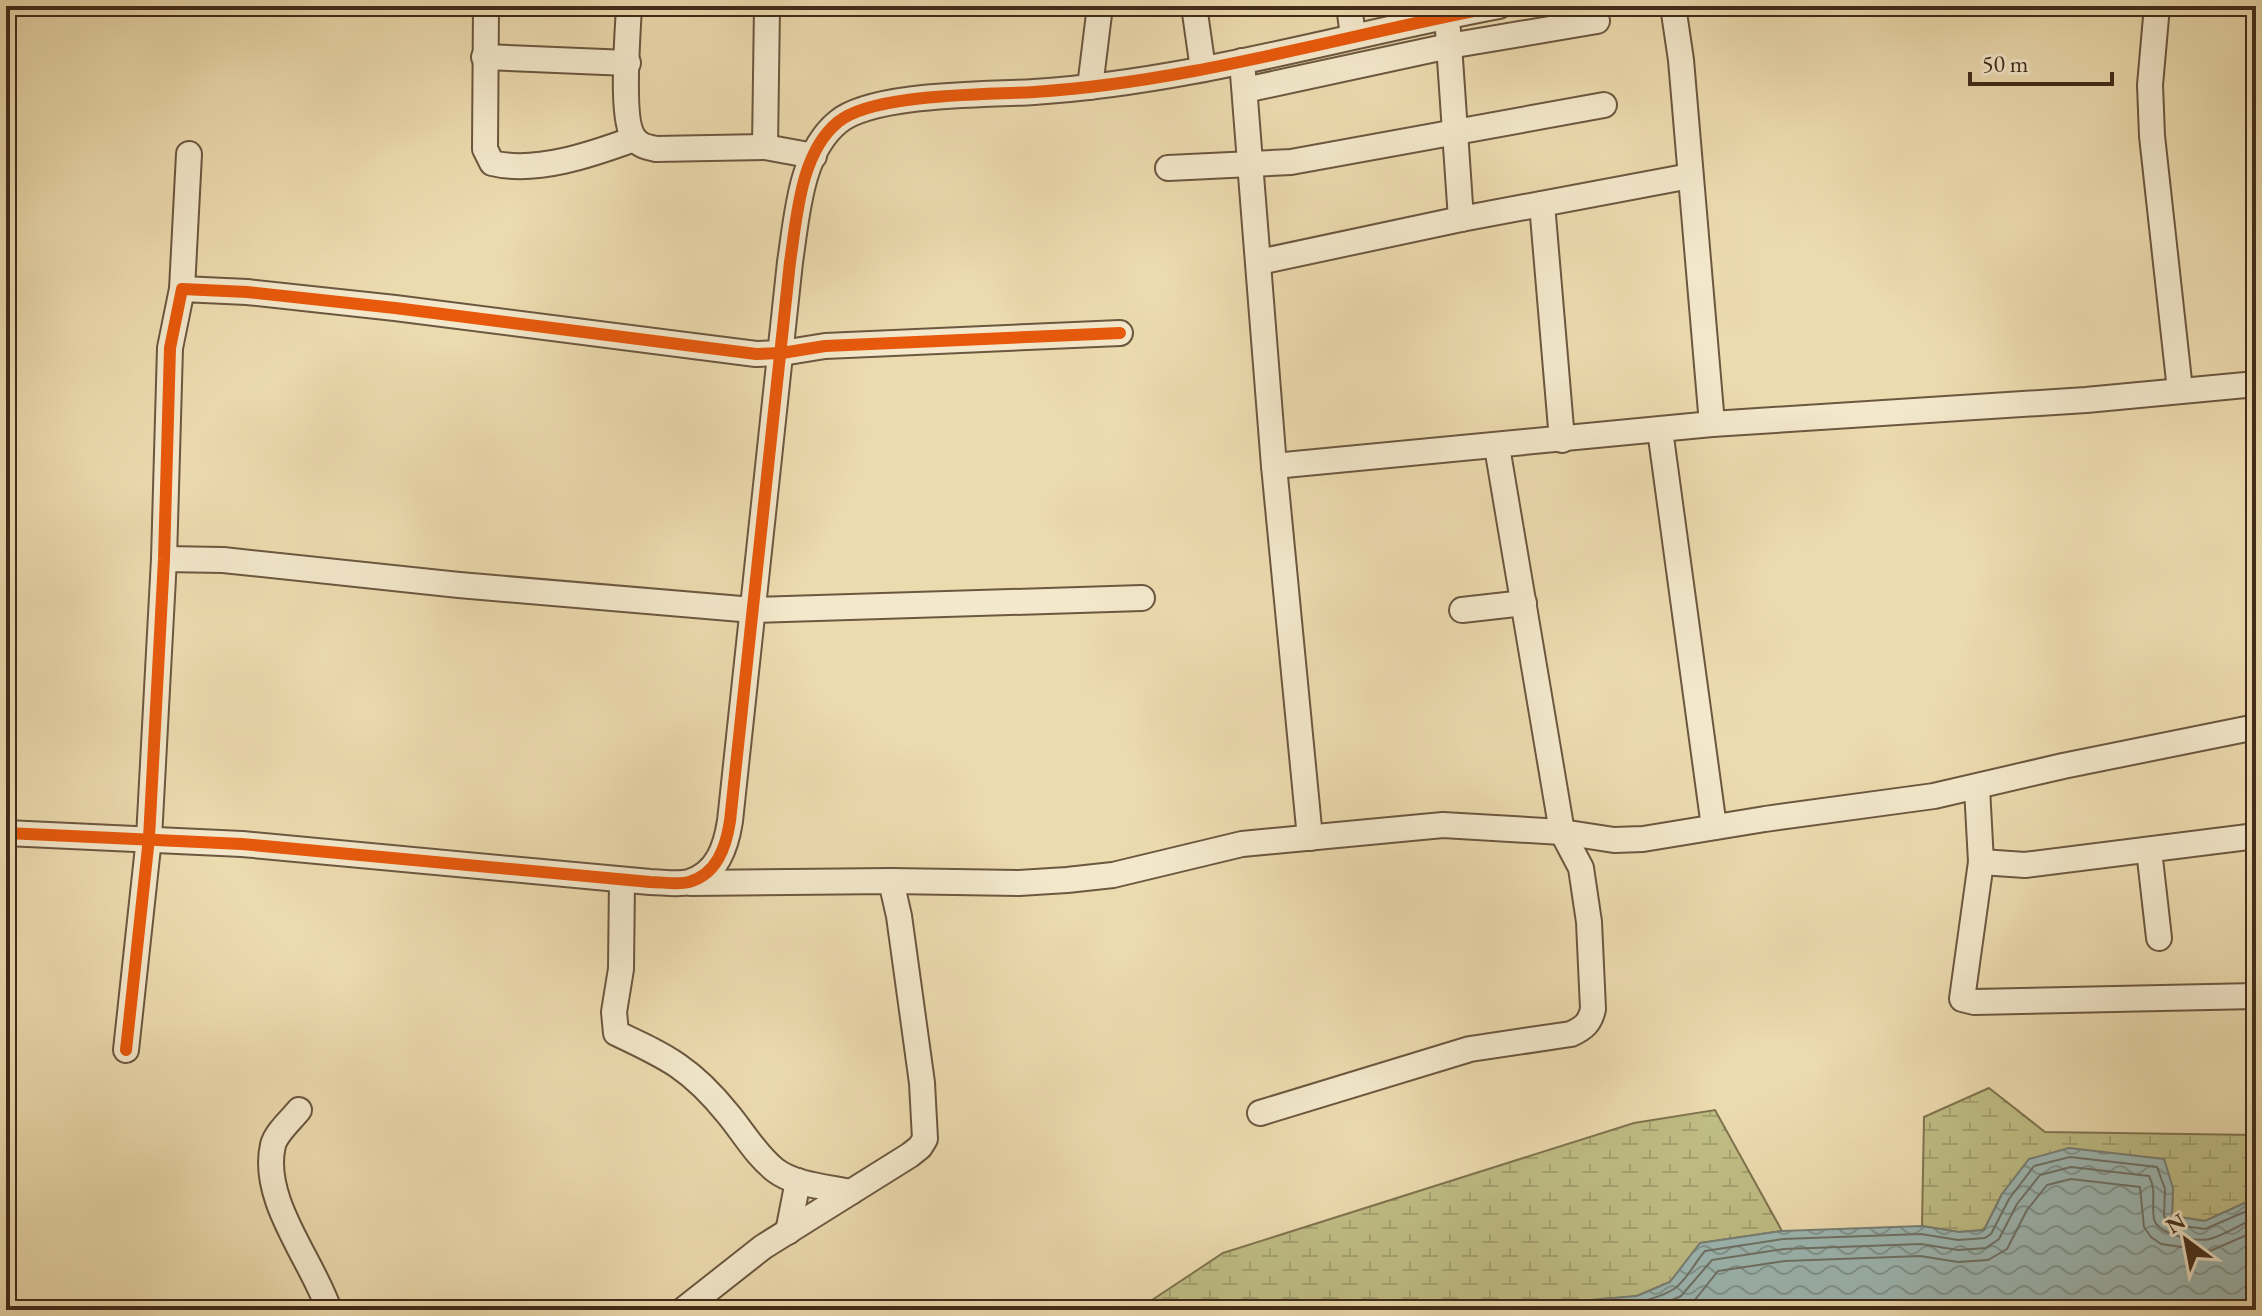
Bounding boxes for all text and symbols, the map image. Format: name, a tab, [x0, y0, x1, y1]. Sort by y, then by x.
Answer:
scale bar	[1970, 36, 2112, 86]
text: 50 m	[1982, 48, 2029, 79]
north arrow	[2146, 1200, 2226, 1280]
text: N	[2160, 1206, 2191, 1240]

